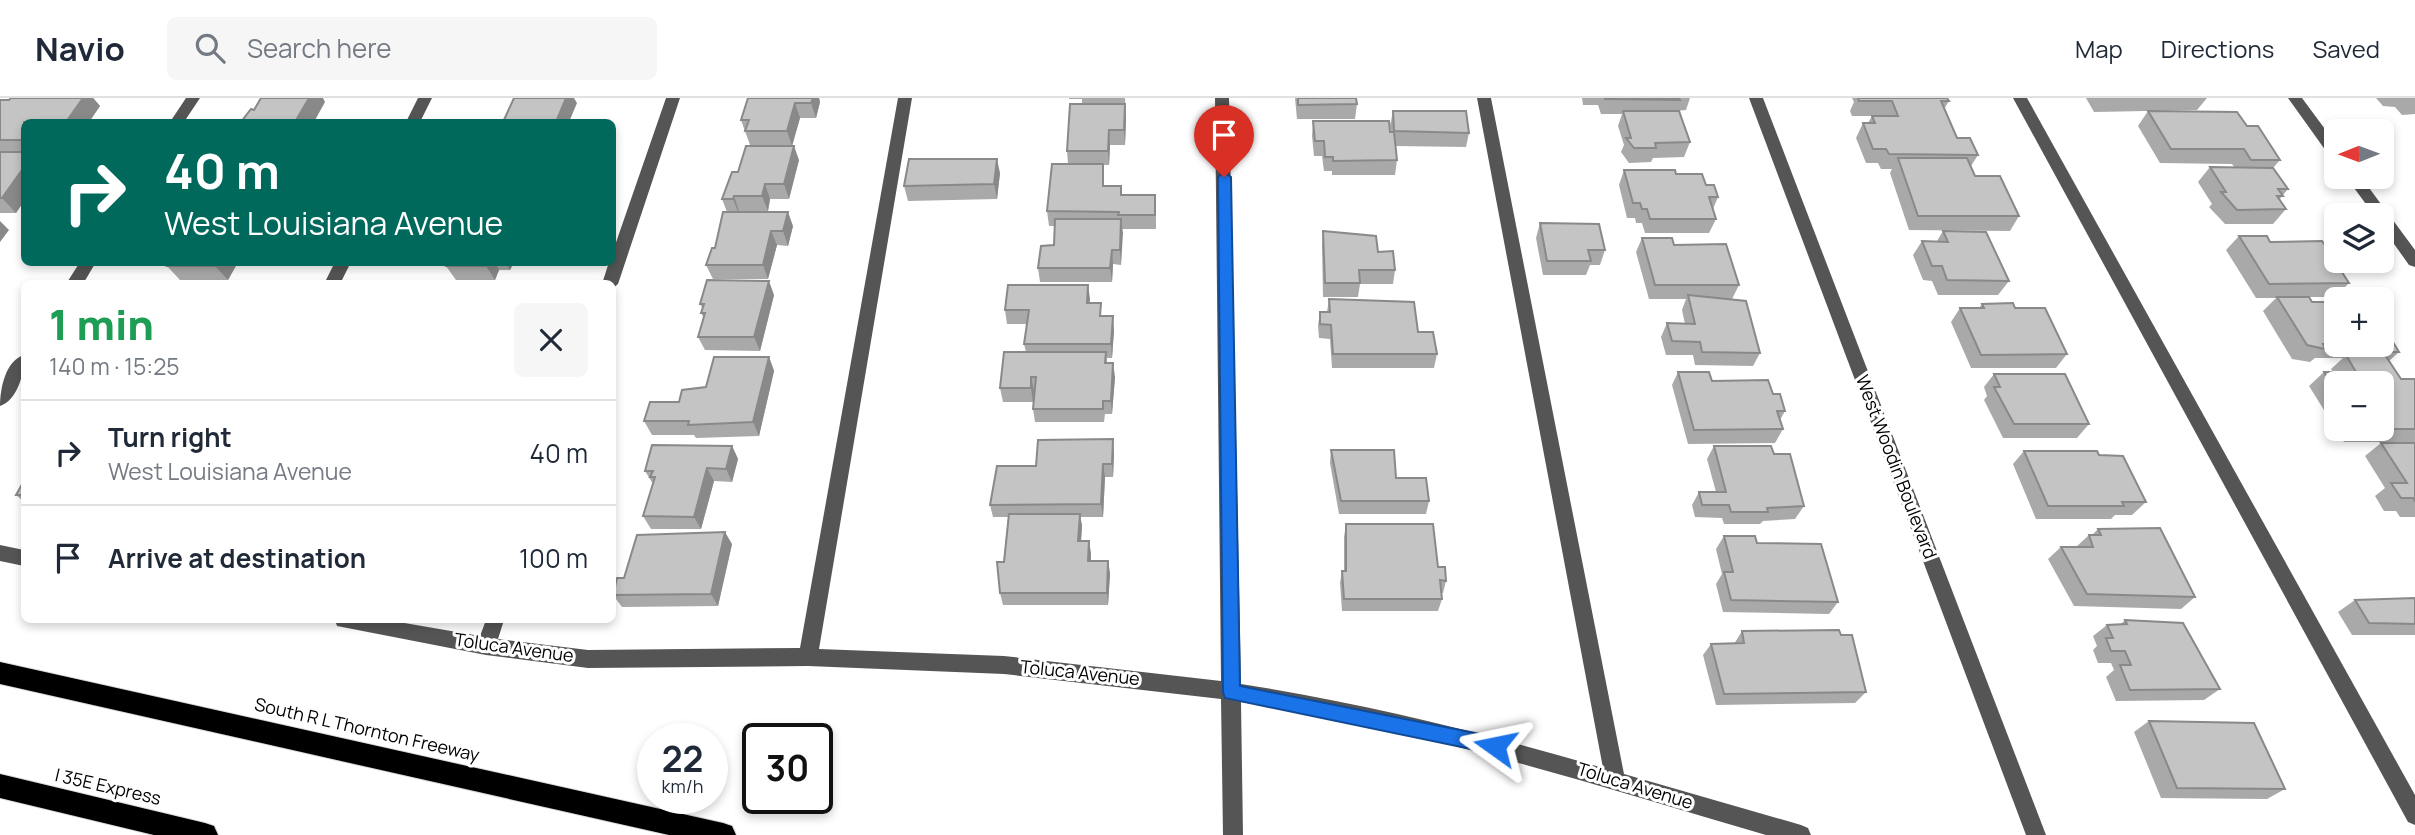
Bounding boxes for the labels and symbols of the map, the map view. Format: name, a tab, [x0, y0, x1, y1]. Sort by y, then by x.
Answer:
pin	[1194, 105, 1254, 177]
north arrow	[2324, 119, 2394, 189]
street label: West Woodin Boulevard	[1851, 371, 1943, 562]
street label: Toluca Avenue	[453, 627, 575, 667]
street label: Toluca Avenue	[1019, 654, 1141, 690]
street label: South R L Thornton Freeway	[252, 691, 483, 767]
position arrow	[1458, 709, 1532, 783]
speed limit sign: 30	[742, 723, 833, 814]
street label: Toluca Avenue	[1574, 756, 1696, 814]
street label: I 35E Express	[53, 762, 164, 810]

